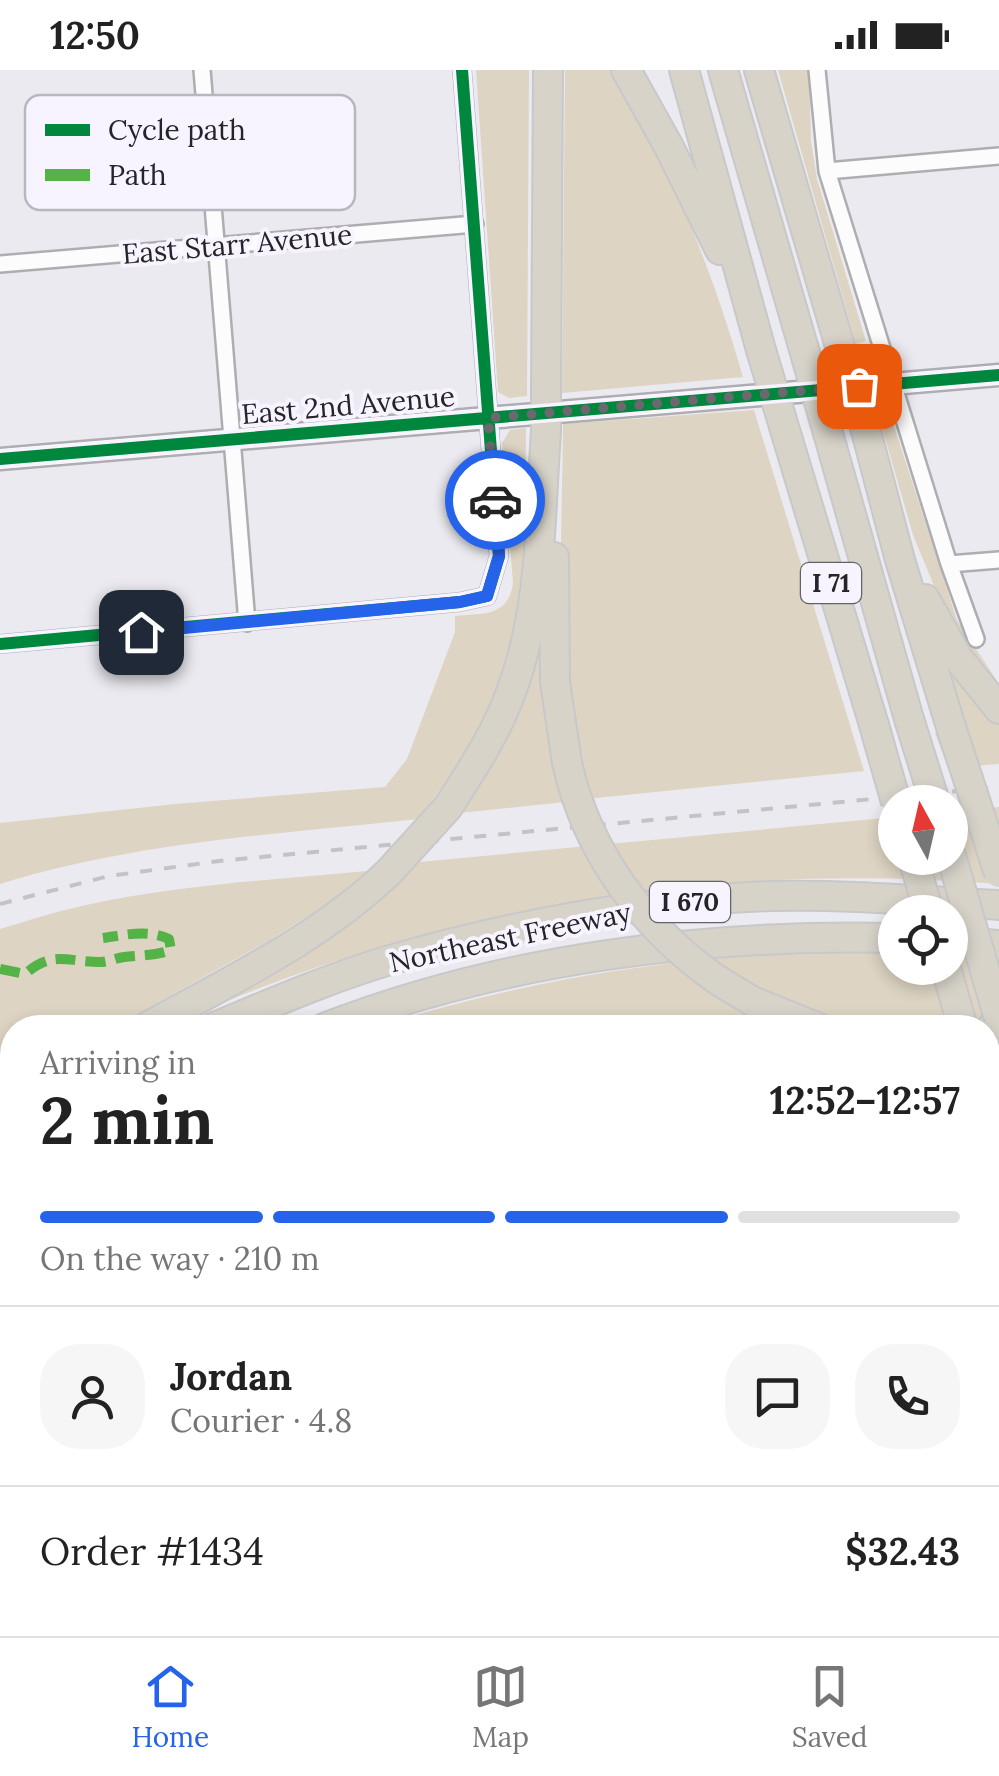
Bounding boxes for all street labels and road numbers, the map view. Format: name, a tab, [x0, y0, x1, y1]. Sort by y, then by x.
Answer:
street label: East Starr Avenue	[121, 216, 353, 272]
street label: East 2nd Avenue	[240, 378, 456, 432]
road number: I 71	[801, 563, 861, 603]
road number: I 670	[650, 882, 730, 922]
street label: Northeast Freeway	[386, 894, 634, 980]

